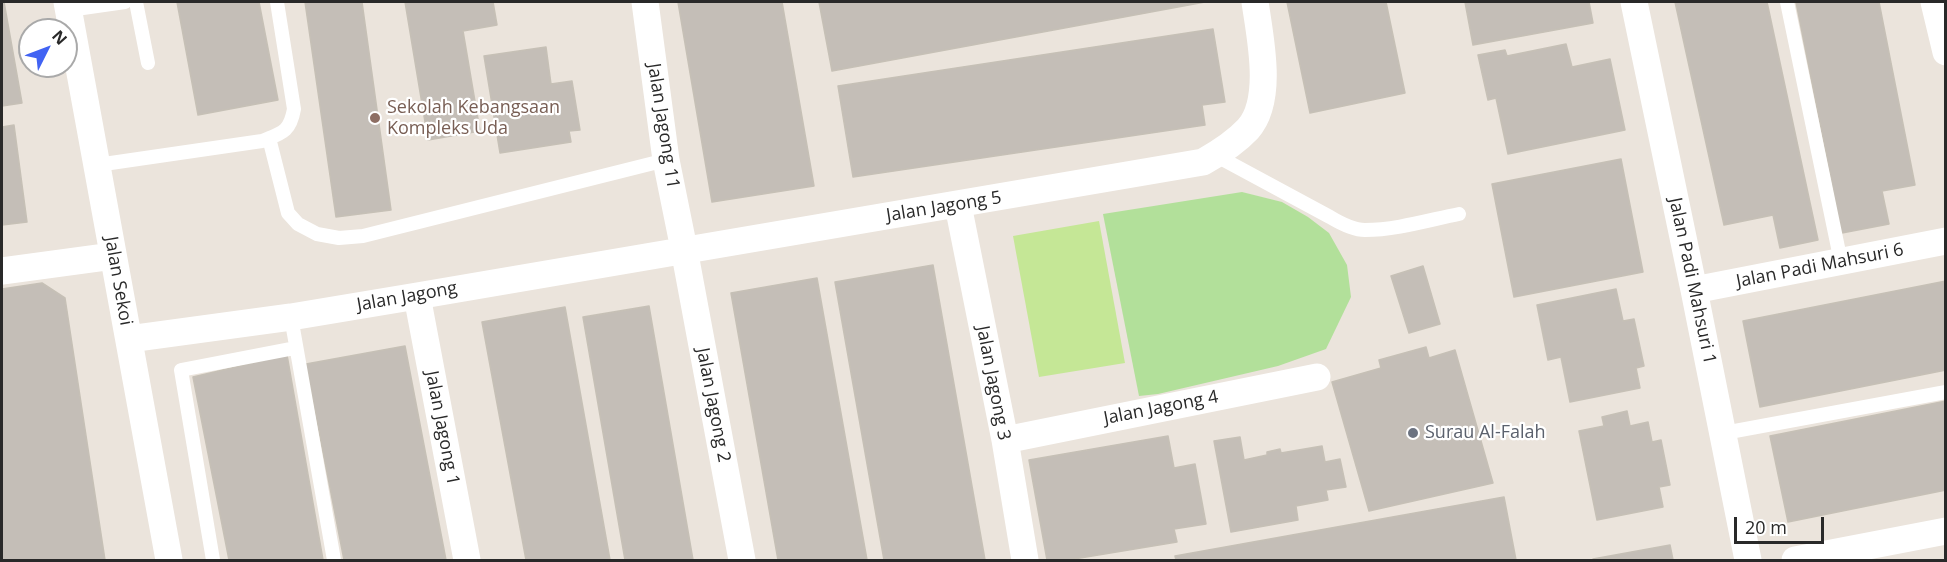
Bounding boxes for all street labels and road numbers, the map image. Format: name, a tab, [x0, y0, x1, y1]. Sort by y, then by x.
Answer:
street label: Jalan Jagong 11	[642, 62, 684, 190]
street label: Jalan Jagong 5	[885, 187, 1003, 227]
street label: Jalan Padi Mahsuri 1	[1664, 196, 1720, 366]
street label: Jalan Sekoi	[100, 235, 136, 327]
street label: Jalan Padi Mahsuri 6	[1735, 239, 1905, 293]
street label: Jalan Jagong	[355, 278, 459, 316]
street label: Jalan Jagong 3	[971, 324, 1015, 442]
street label: Jalan Jagong 2	[691, 346, 735, 464]
street label: Jalan Jagong 1	[420, 369, 464, 487]
street label: Jalan Jagong 4	[1102, 386, 1220, 430]

